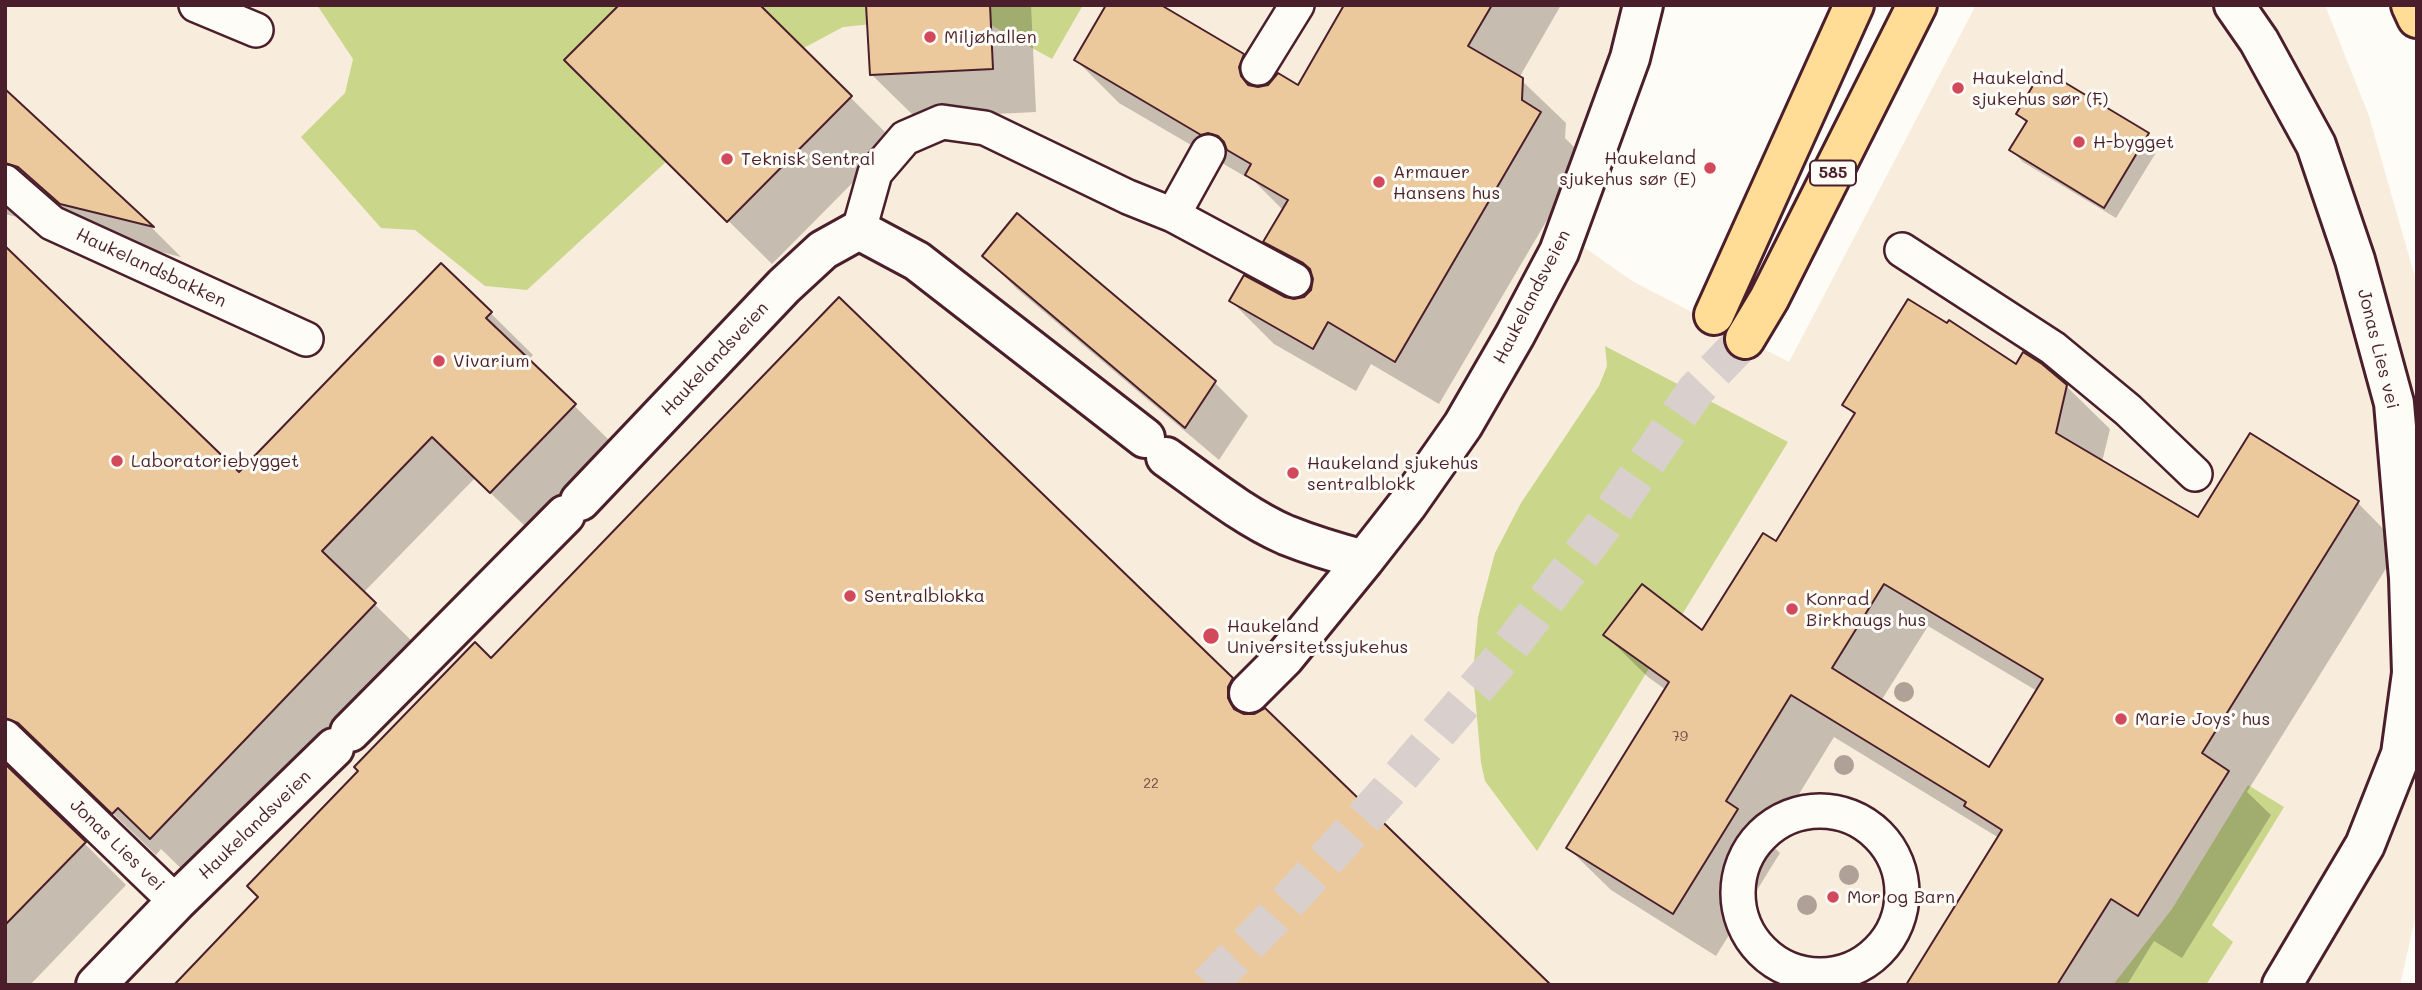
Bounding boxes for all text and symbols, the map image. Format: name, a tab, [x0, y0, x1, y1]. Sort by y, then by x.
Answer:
place label: Miljøhallen	[944, 26, 1037, 48]
marker: Miljøhallen	[922, 29, 938, 45]
place label: Haukeland sjukehus sør (F)	[1972, 67, 2108, 110]
marker: Haukeland sjukehus sør (F)	[1950, 80, 1966, 96]
place label: H-bygget	[2093, 131, 2174, 153]
marker: H-bygget	[2071, 134, 2087, 150]
place label: Haukeland sjukehus sør (E)	[1559, 147, 1696, 190]
place label: Teknisk Sentral	[741, 148, 875, 170]
marker: Teknisk Sentral	[719, 151, 735, 167]
marker: Haukeland sjukehus sør (E)	[1702, 160, 1718, 176]
road number: 585	[1810, 160, 1856, 186]
place label: Armauer Hansens hus	[1393, 161, 1500, 204]
marker: Armauer Hansens hus	[1371, 174, 1387, 190]
street label: Haukelandsbakken	[72, 224, 230, 312]
street label: Haukelandsveien	[1489, 226, 1575, 368]
street label: Jonas Lies vei	[2353, 287, 2403, 411]
street label: Haukelandsveien	[657, 298, 773, 420]
place label: Vivarium	[453, 350, 530, 372]
marker: Vivarium	[431, 353, 447, 369]
place label: Laboratoriebygget	[131, 450, 299, 472]
place label: Haukeland sjukehus sentralblokk	[1307, 452, 1479, 494]
marker: Laboratoriebygget	[109, 453, 125, 469]
marker: Haukeland sjukehus sentralblokk	[1285, 465, 1301, 481]
place label: Sentralblokka	[864, 585, 985, 607]
marker: Sentralblokka	[842, 588, 858, 604]
place label: Konrad Birkhaugs hus	[1806, 588, 1926, 630]
marker: Konrad Birkhaugs hus	[1784, 601, 1800, 617]
place label: Haukeland Universitetssjukehus	[1227, 615, 1408, 658]
marker: Haukeland Universitetssjukehus	[1201, 626, 1221, 646]
place label: Marie Joys’ hus	[2135, 708, 2270, 730]
marker: Marie Joys’ hus	[2113, 711, 2129, 727]
house number: 79	[1672, 729, 1688, 745]
street label: Haukelandsveien	[194, 766, 316, 884]
house number: 22	[1143, 776, 1159, 792]
street label: Jonas Lies vei	[65, 794, 169, 896]
place label: Mor og Barn	[1847, 886, 1955, 908]
marker: Mor og Barn	[1825, 889, 1841, 905]

